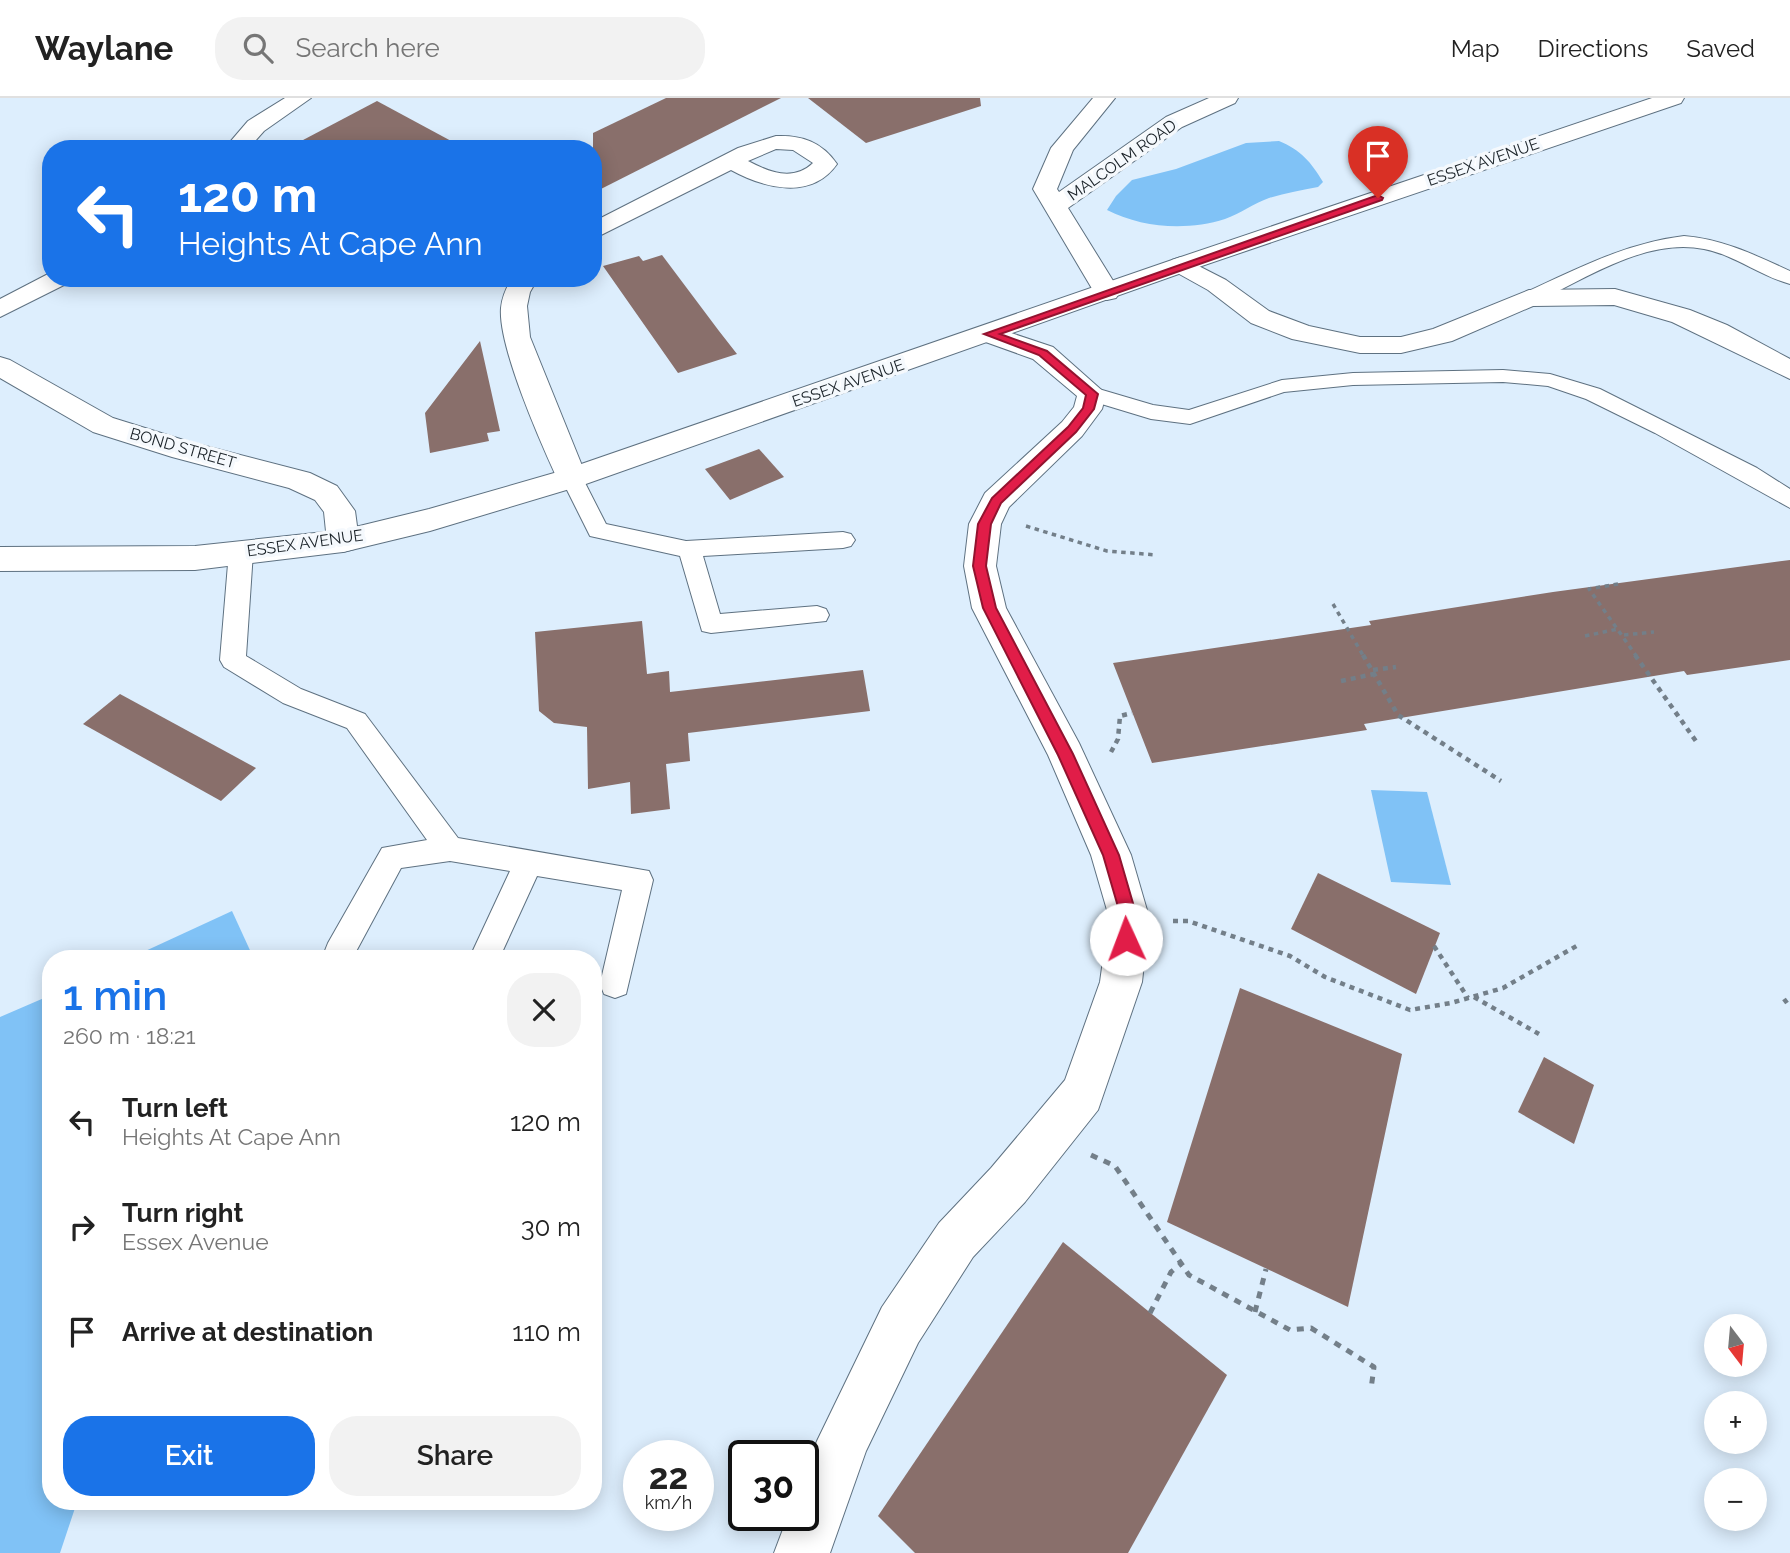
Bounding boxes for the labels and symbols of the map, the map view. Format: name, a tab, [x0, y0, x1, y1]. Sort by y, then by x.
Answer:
street label: MALCOLM ROAD	[1064, 115, 1180, 205]
pin	[1348, 126, 1408, 198]
street label: ESSEX AVENUE	[1425, 134, 1542, 190]
street label: ESSEX AVENUE	[790, 355, 907, 411]
street label: BOND STREET	[128, 424, 239, 472]
street label: ESSEX AVENUE	[246, 525, 365, 561]
position arrow	[1089, 902, 1163, 976]
north arrow	[1704, 1314, 1768, 1377]
speed limit sign: 30	[728, 1440, 819, 1531]

